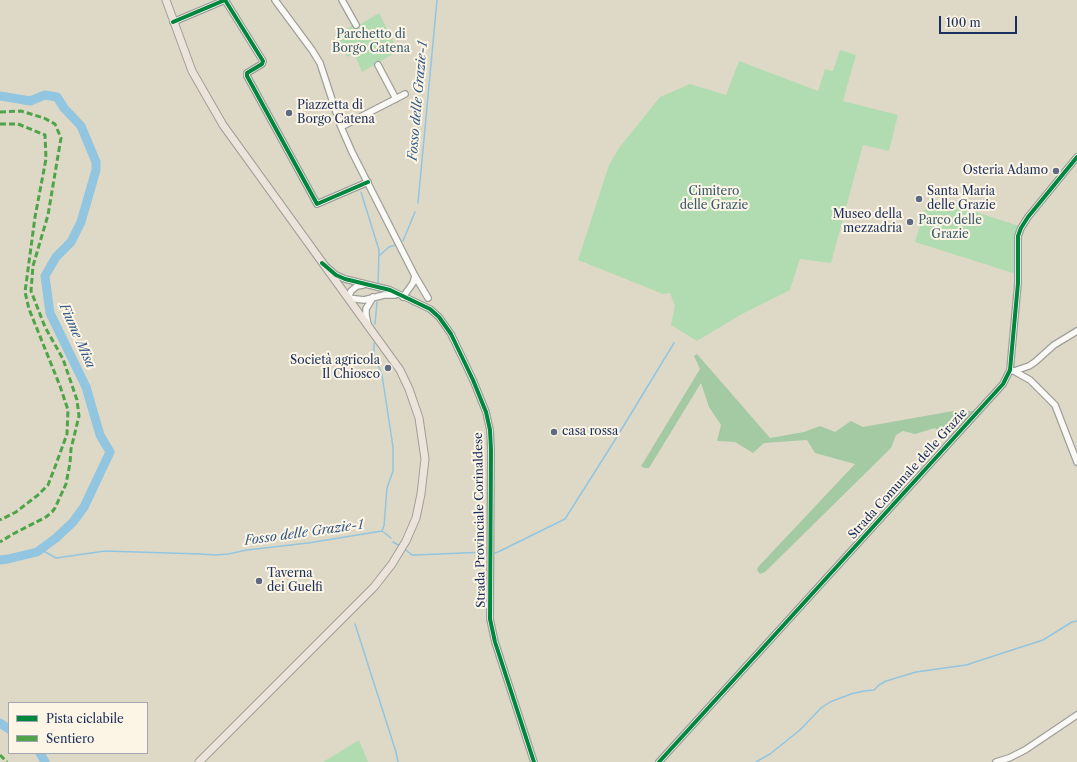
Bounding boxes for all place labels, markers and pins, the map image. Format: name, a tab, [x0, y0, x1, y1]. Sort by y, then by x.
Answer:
place label: Piazzetta di Borgo Catena	[297, 99, 375, 127]
marker: Piazzetta di Borgo Catena	[284, 108, 294, 118]
place label: Osteria Adamo	[963, 164, 1048, 178]
marker: Osteria Adamo	[1051, 166, 1061, 176]
place label: Santa Maria delle Grazie	[927, 185, 996, 213]
marker: Santa Maria delle Grazie	[914, 194, 924, 204]
place label: Museo della mezzadria	[833, 208, 902, 236]
marker: Museo della mezzadria	[905, 217, 915, 227]
place label: Società agricola Il Chiosco	[290, 354, 380, 382]
marker: Società agricola Il Chiosco	[383, 363, 393, 373]
place label: casa rossa	[562, 425, 618, 439]
marker: casa rossa	[549, 427, 559, 437]
place label: Taverna dei Guelfi	[267, 567, 323, 595]
marker: Taverna dei Guelfi	[254, 576, 264, 586]

